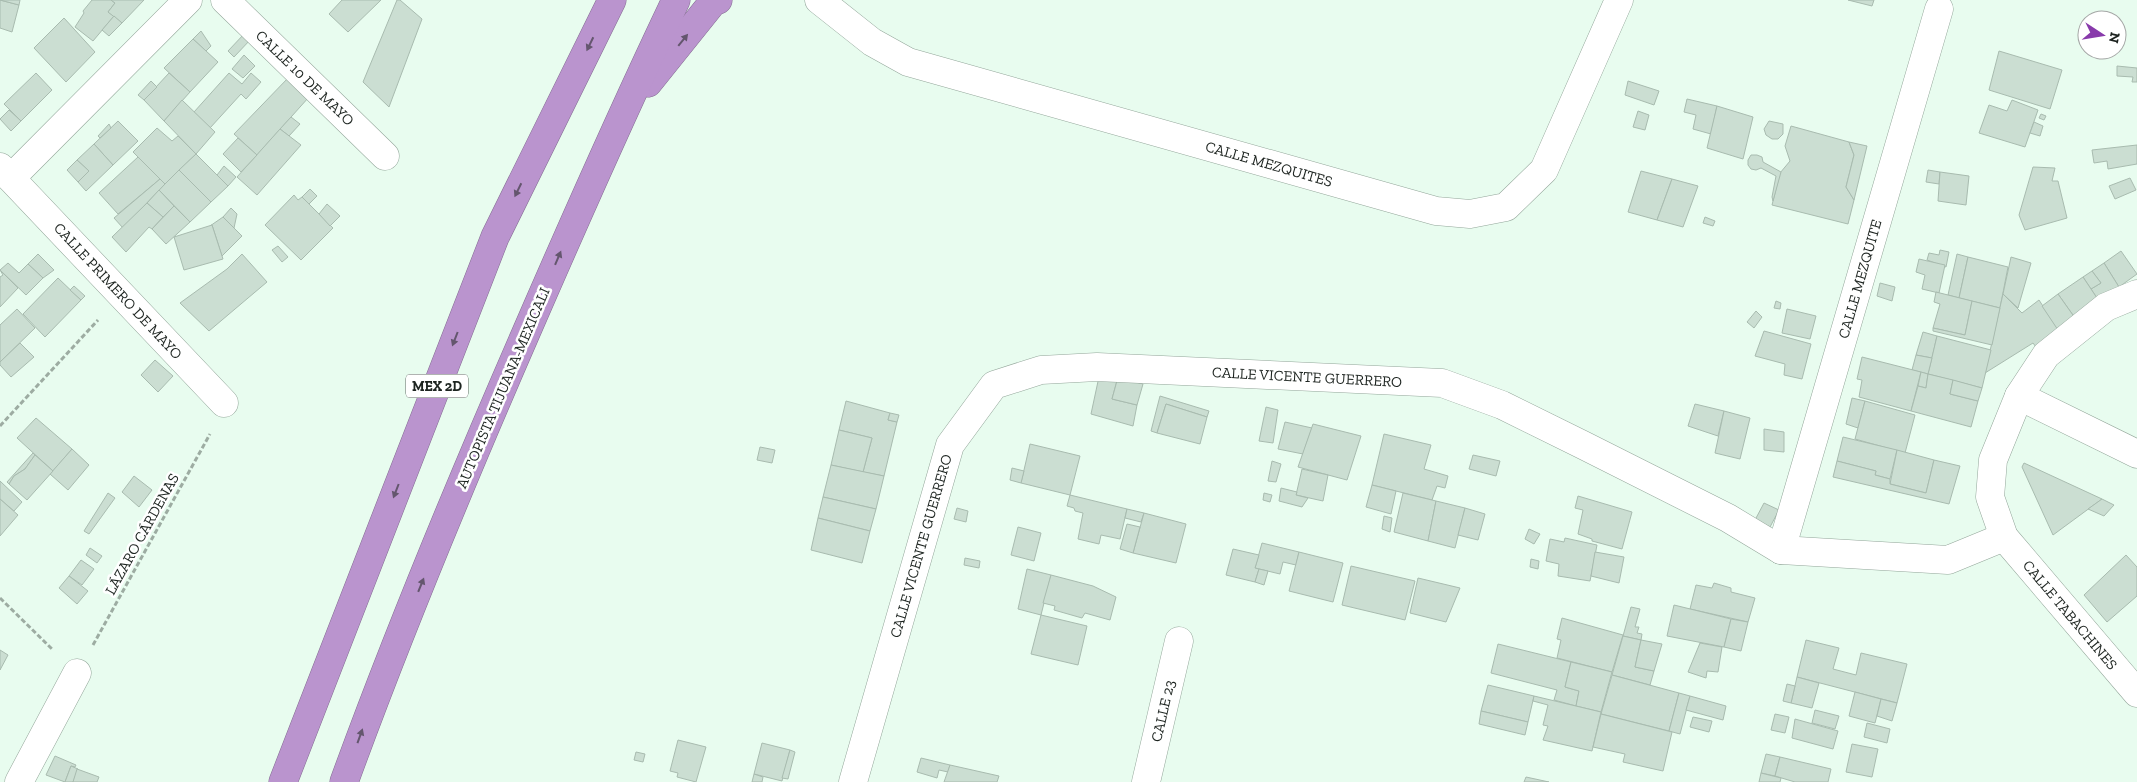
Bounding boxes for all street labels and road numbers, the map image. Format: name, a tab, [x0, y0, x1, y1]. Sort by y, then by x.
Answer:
street label: CALLE 10 DE MAYO	[252, 26, 358, 130]
street label: CALLE MEZQUITES	[1203, 137, 1335, 191]
street label: CALLE MEZQUITE	[1834, 217, 1886, 341]
street label: CALLE PRIMERO DE MAYO	[50, 219, 186, 363]
street label: AUTOPISTA TIJUANA-MEXICALI	[452, 285, 554, 491]
street label: CALLE VICENTE GUERRERO	[1211, 363, 1403, 391]
road number: MEX 2D	[406, 374, 468, 398]
street label: CALLE VICENTE GUERRERO	[886, 452, 956, 640]
street label: LÁZARO CÁRDENAS	[101, 470, 183, 598]
street label: CALLE TABACHINES	[2019, 556, 2121, 674]
street label: CALLE 23	[1147, 678, 1179, 744]

